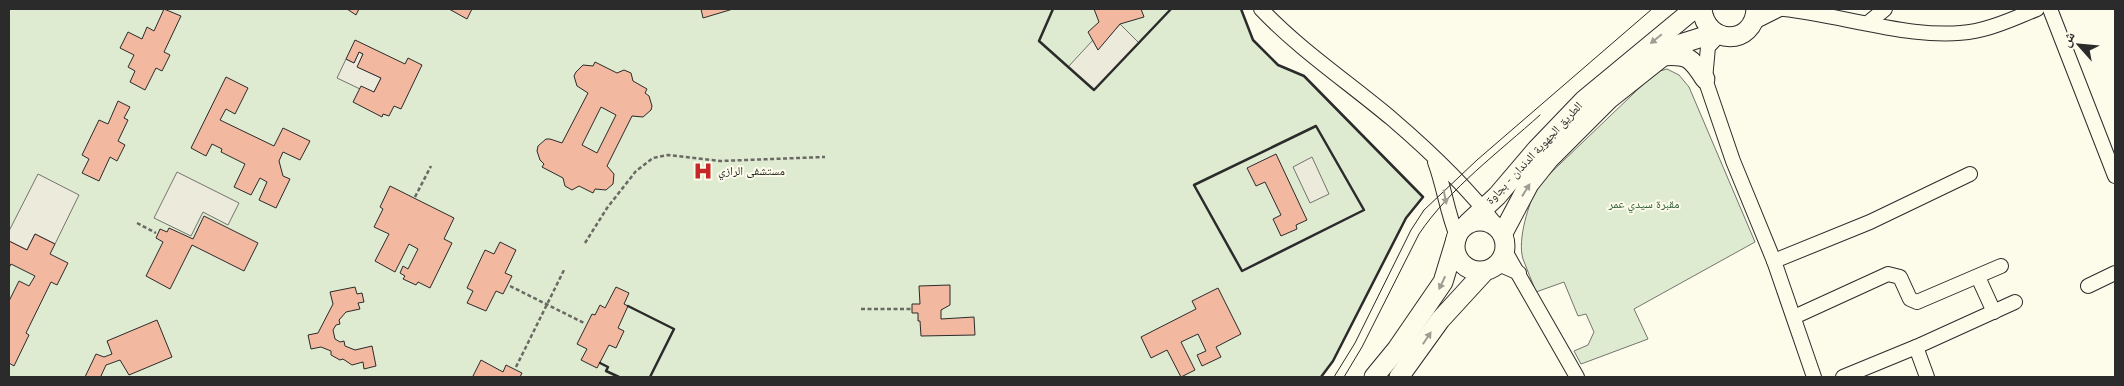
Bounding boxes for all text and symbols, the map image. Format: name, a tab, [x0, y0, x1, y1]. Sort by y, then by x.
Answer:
north arrow	[2054, 20, 2104, 70]
text: ش	[2056, 28, 2079, 50]
one-way arrow	[1650, 34, 1663, 45]
street label: الطريق الجهوية الدندان - بجاوة	[1482, 98, 1585, 207]
hospital icon: مستشفى الرازي	[692, 160, 714, 182]
place label: مستشفى الرازي	[718, 163, 785, 181]
one-way arrow	[1521, 183, 1530, 196]
one-way arrow	[1442, 190, 1450, 206]
park label: مقبرة سيدي عمر	[1608, 196, 1679, 214]
one-way arrow	[1437, 275, 1446, 290]
one-way arrow	[1422, 331, 1432, 345]

